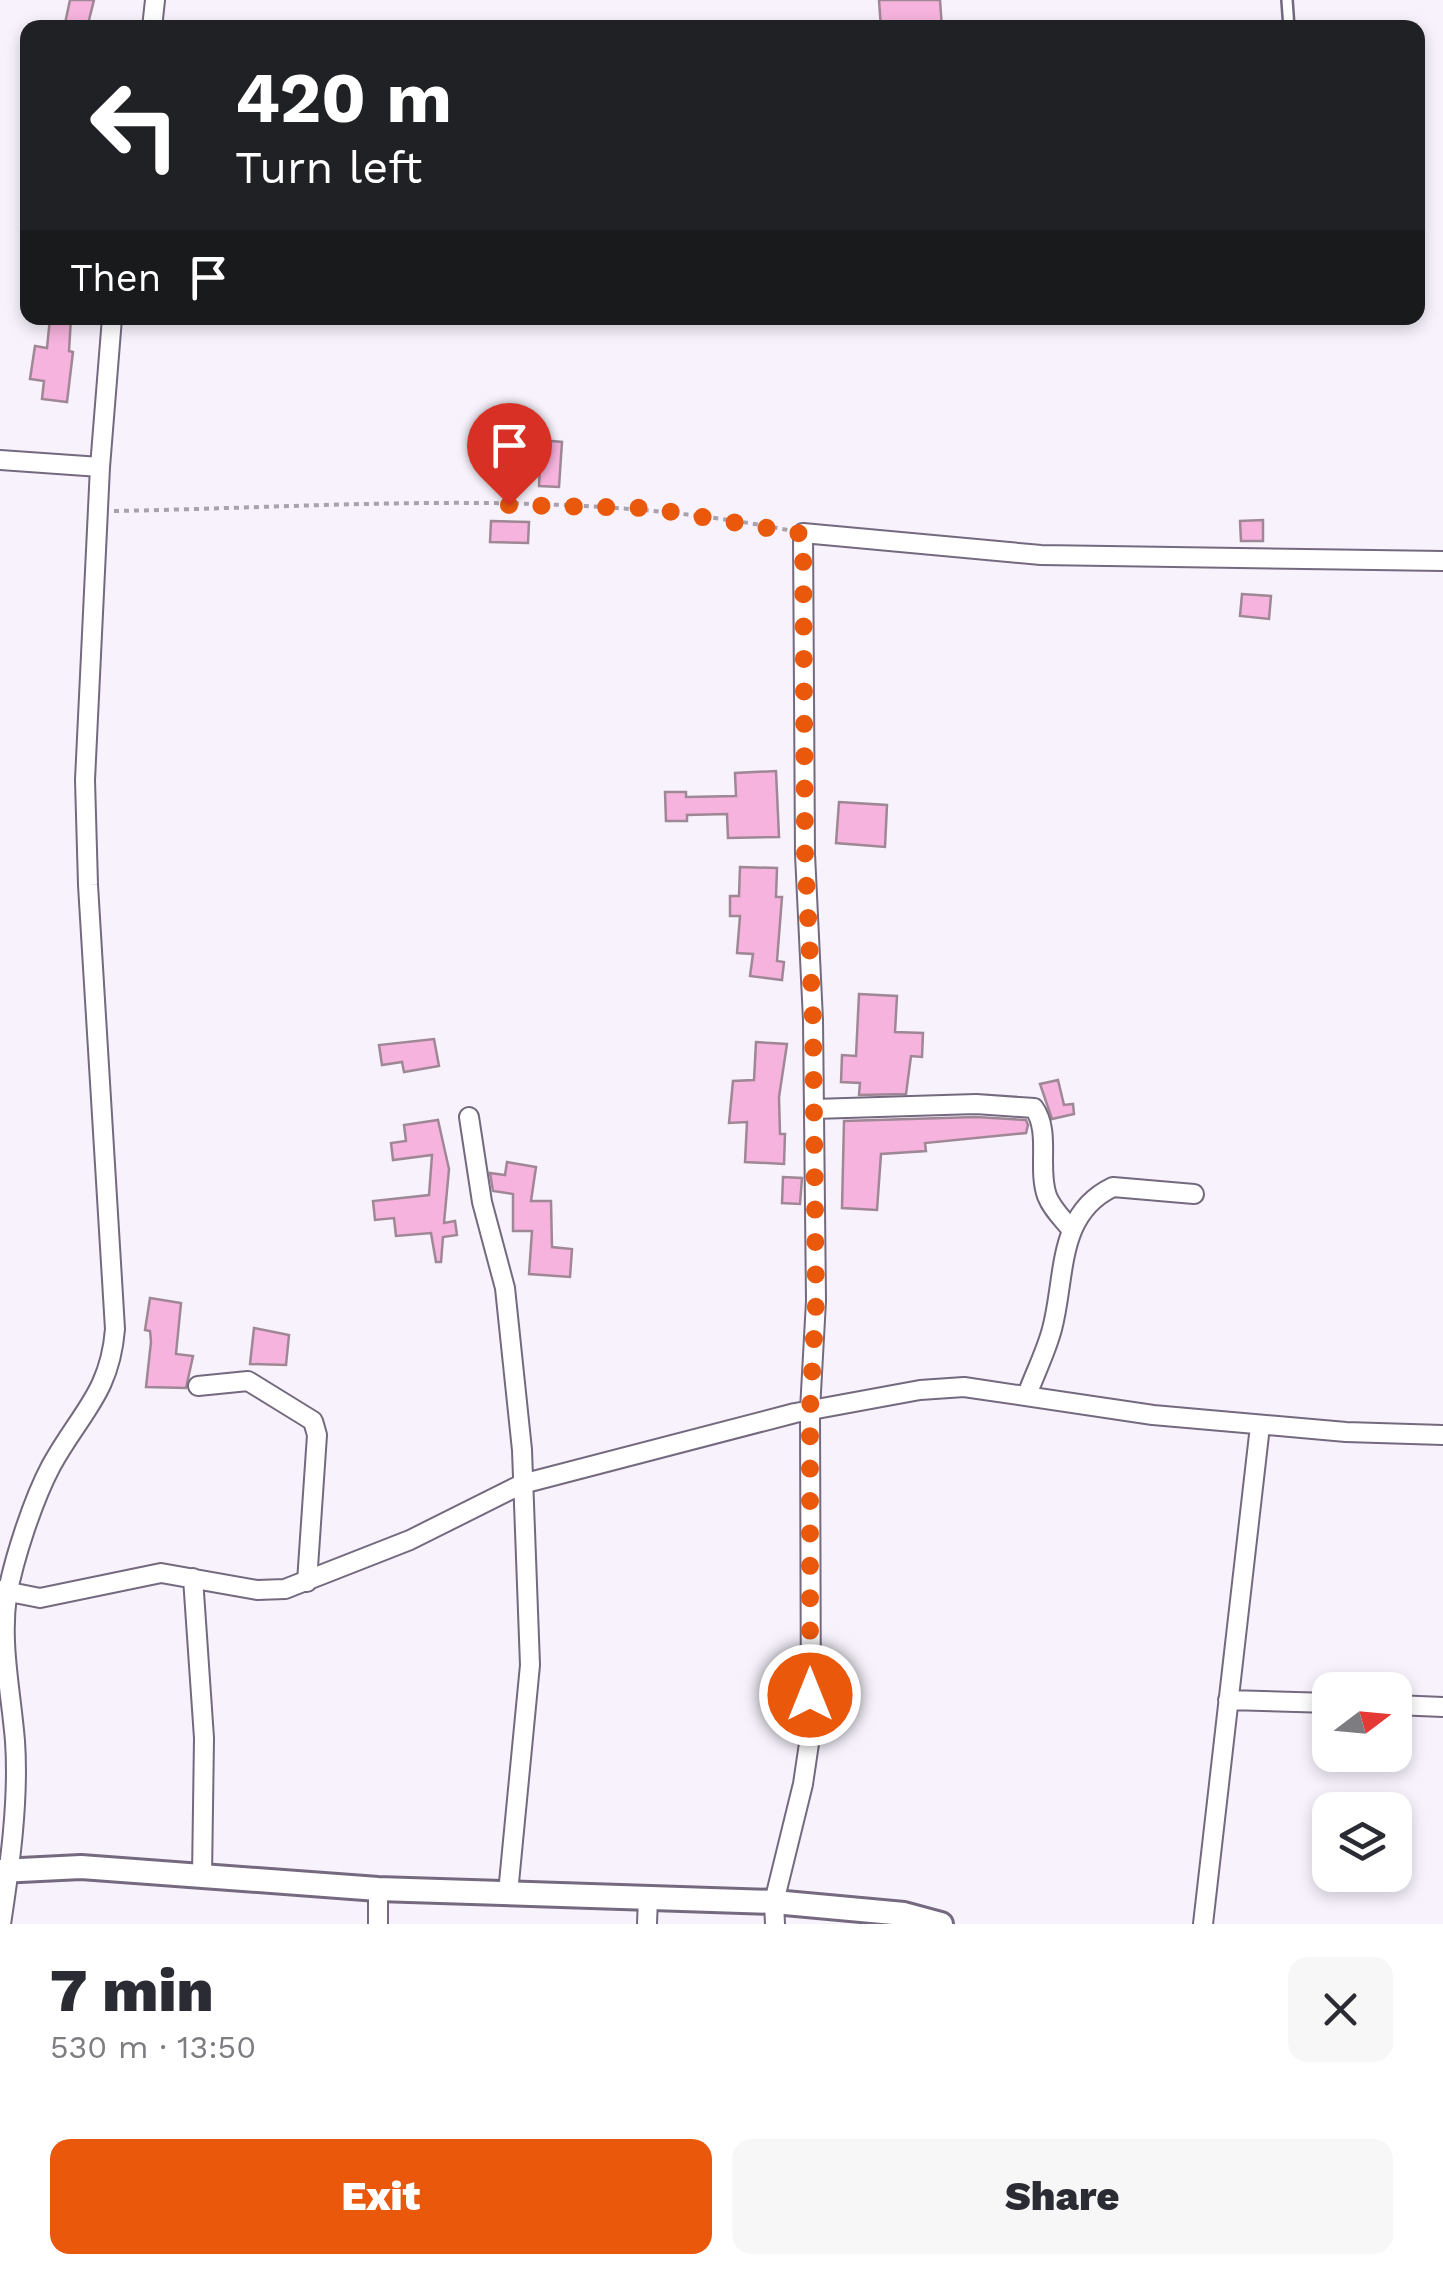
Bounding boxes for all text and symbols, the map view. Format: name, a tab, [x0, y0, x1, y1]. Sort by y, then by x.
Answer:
text: 420 m	[235, 57, 452, 139]
icon: left	[70, 60, 200, 190]
text: Turn left	[235, 141, 422, 194]
icon: arrive	[181, 250, 236, 305]
text: Then	[70, 256, 161, 300]
pin	[467, 403, 552, 506]
icon: arrive	[482, 418, 537, 473]
position arrow	[758, 1643, 862, 1747]
north arrow	[1312, 1672, 1412, 1772]
map controls	[1312, 1672, 1412, 1892]
button: layers	[1312, 1792, 1412, 1892]
text: 7 min	[50, 1955, 214, 2026]
button: close	[1288, 1957, 1393, 2062]
text: 530 m · 13:50	[50, 2028, 256, 2066]
button: Exit	[50, 2139, 712, 2254]
button: Share	[732, 2139, 1393, 2254]

